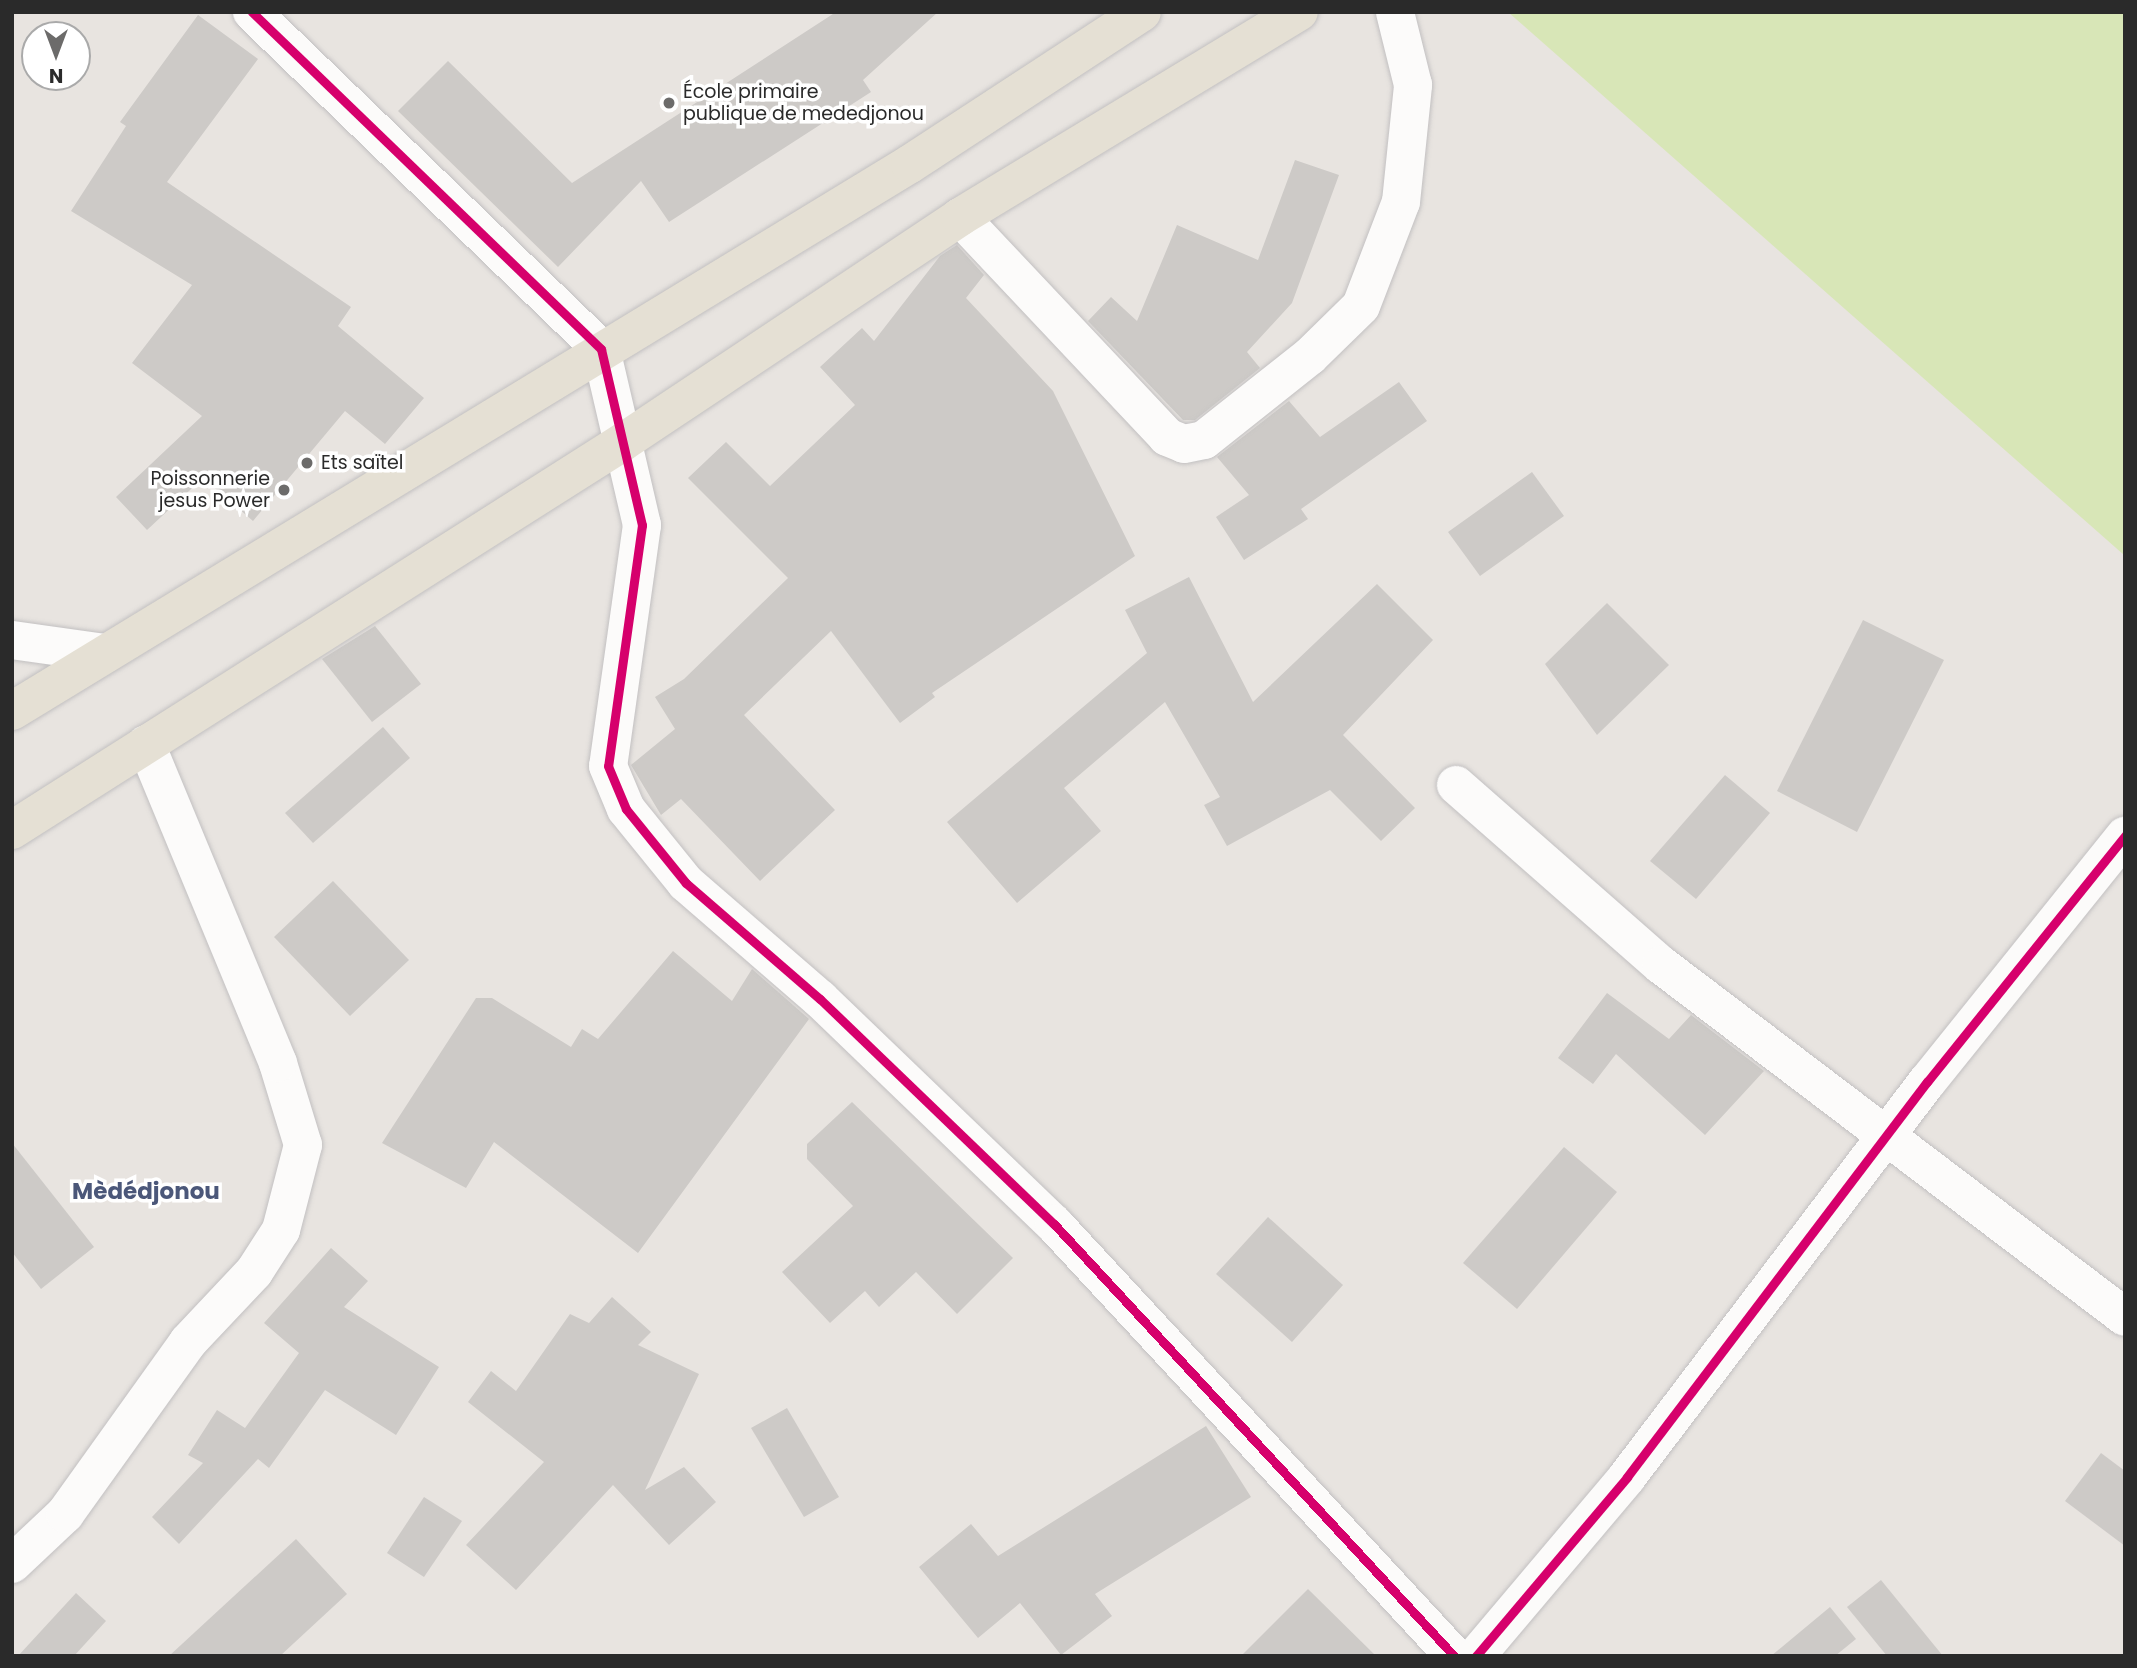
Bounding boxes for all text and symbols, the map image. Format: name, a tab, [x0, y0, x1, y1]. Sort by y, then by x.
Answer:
north arrow	[21, 21, 91, 91]
text: N	[49, 62, 63, 89]
place label: École primaire publique de mededjonou	[683, 81, 924, 125]
marker: École primaire publique de mededjonou	[661, 95, 677, 111]
place label: Ets saïtel	[321, 452, 403, 474]
marker: Ets saïtel	[299, 455, 315, 471]
place label: Poissonnerie jesus Power	[151, 468, 270, 512]
marker: Poissonnerie jesus Power	[276, 482, 292, 498]
district label: Mèdédjonou	[72, 1177, 220, 1205]

